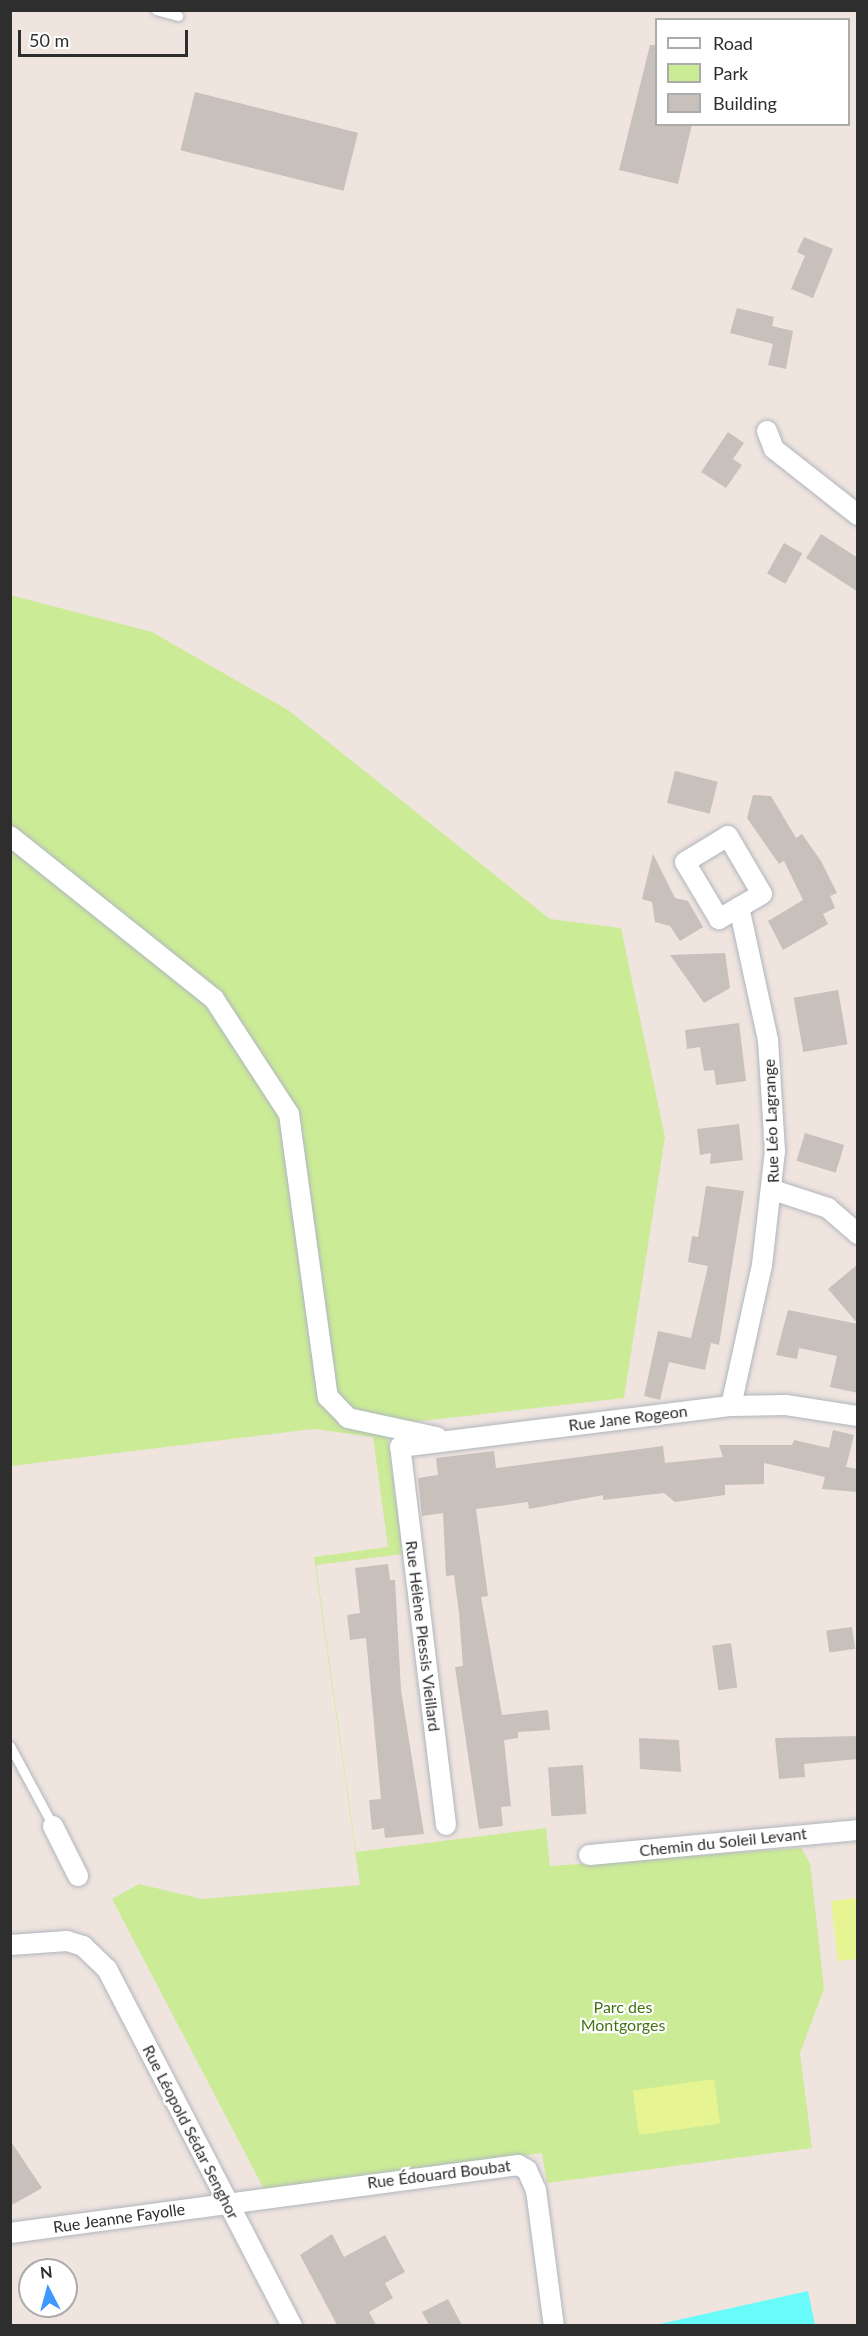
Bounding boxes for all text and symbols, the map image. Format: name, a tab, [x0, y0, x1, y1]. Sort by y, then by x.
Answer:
scale bar	[21, 18, 190, 56]
legend	[655, 18, 850, 126]
text: 50 m	[29, 29, 69, 51]
text: Road	[713, 32, 753, 54]
text: Park	[713, 62, 748, 84]
text: Building	[713, 92, 777, 114]
street label: Rue Léo Lagrange	[759, 1059, 783, 1183]
street label: Rue Jane Rogeon	[567, 1401, 689, 1435]
street label: Rue Hélène Plessis Vieillard	[402, 1539, 444, 1733]
street label: Chemin du Soleil Levant	[638, 1824, 808, 1860]
park label: Parc des Montgorges	[581, 1997, 665, 2035]
street label: Rue Léopold Sédar Senghor	[139, 2042, 243, 2222]
street label: Rue Édouard Boubat	[366, 2156, 512, 2192]
street label: Rue Jeanne Fayolle	[52, 2199, 186, 2237]
north arrow	[18, 2258, 78, 2318]
text: N	[39, 2261, 53, 2282]

